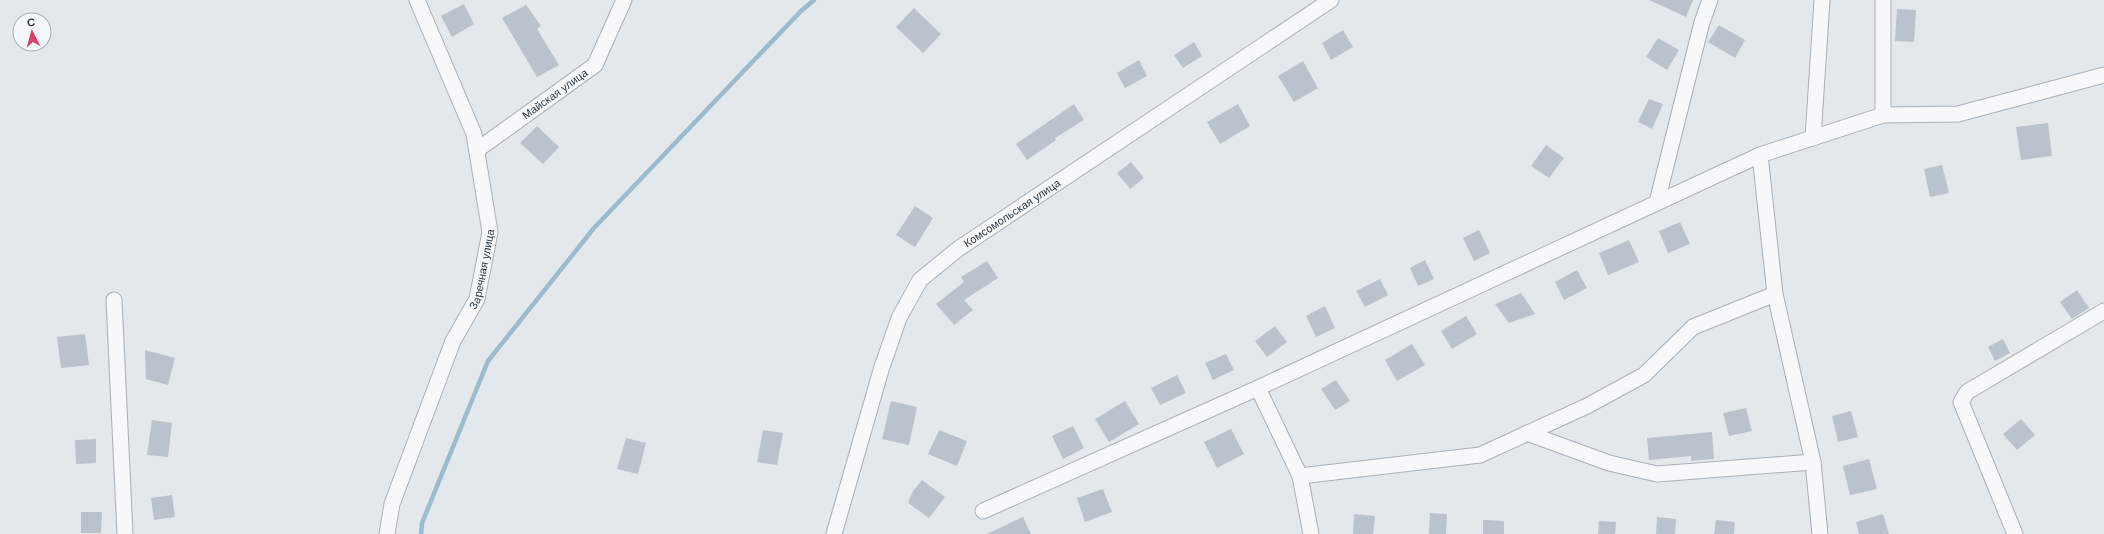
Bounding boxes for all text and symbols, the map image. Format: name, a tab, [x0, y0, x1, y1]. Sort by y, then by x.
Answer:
north arrow	[12, 12, 52, 52]
text: С	[26, 15, 36, 29]
street label: Майская улица	[519, 65, 591, 122]
street label: Комсомольская улица	[961, 175, 1064, 250]
street label: Заречная улица	[466, 227, 498, 312]

